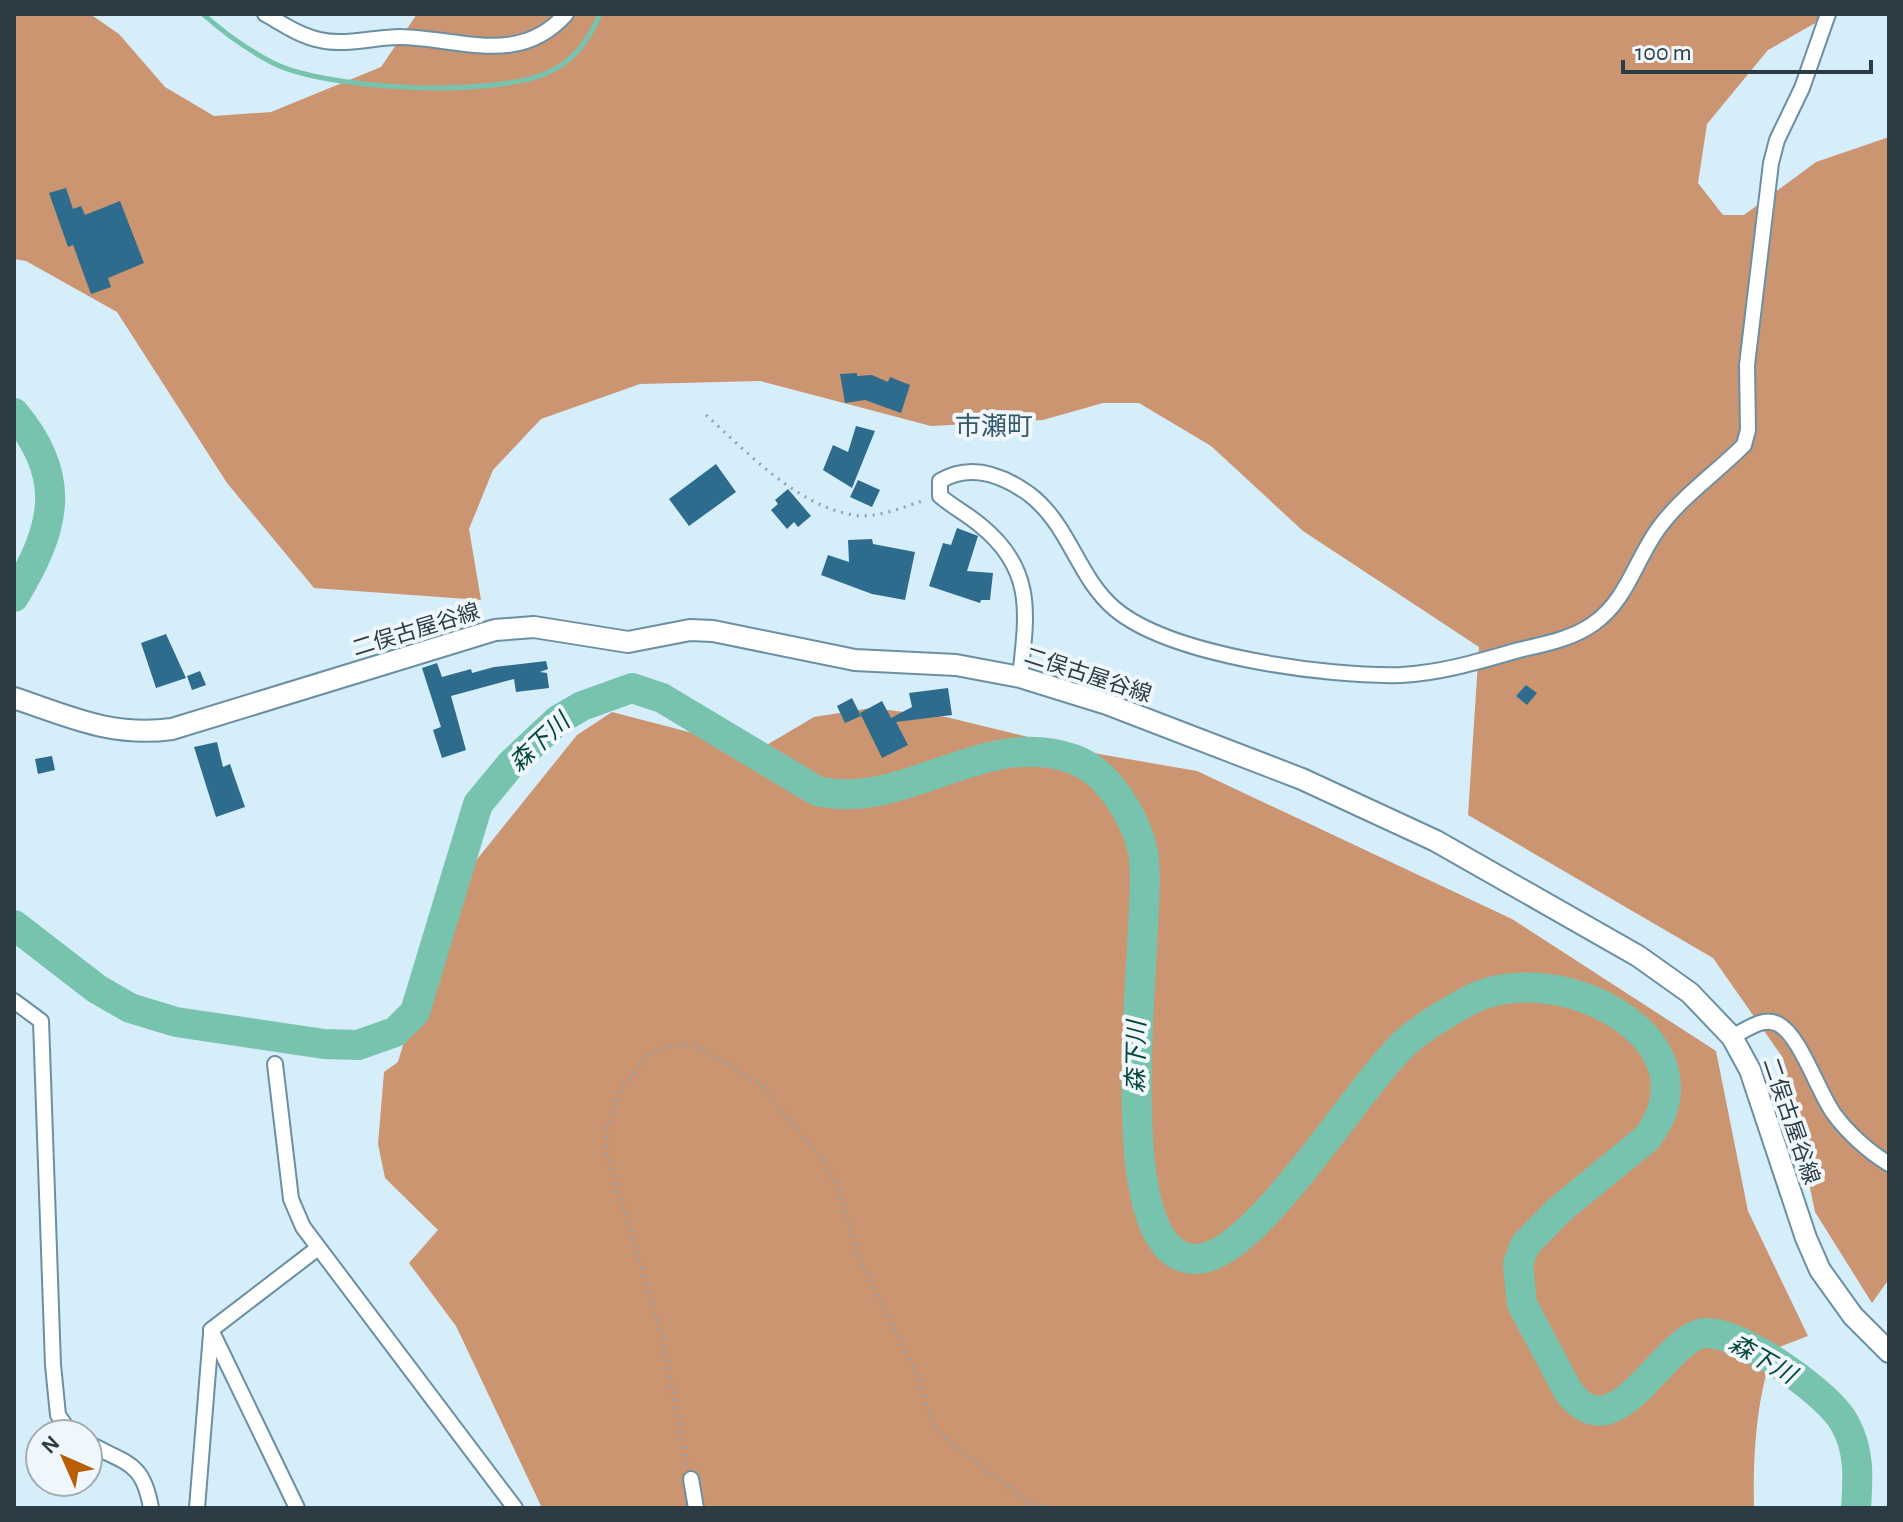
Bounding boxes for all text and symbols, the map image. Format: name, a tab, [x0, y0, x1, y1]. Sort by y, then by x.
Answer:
scale bar	[1623, 24, 1871, 74]
text: 100 m	[1635, 41, 1692, 65]
district label: 市瀬町	[955, 413, 1033, 440]
street label: 二俣古屋谷線	[349, 599, 482, 660]
street label: 二俣古屋谷線	[1022, 643, 1154, 706]
water label: 森下川	[504, 706, 577, 776]
water label: 森下川	[1122, 1018, 1150, 1093]
street label: 二俣古屋谷線	[1759, 1055, 1824, 1187]
water label: 森下川	[1725, 1330, 1803, 1390]
north arrow	[24, 1418, 104, 1498]
text: N	[37, 1431, 64, 1458]

